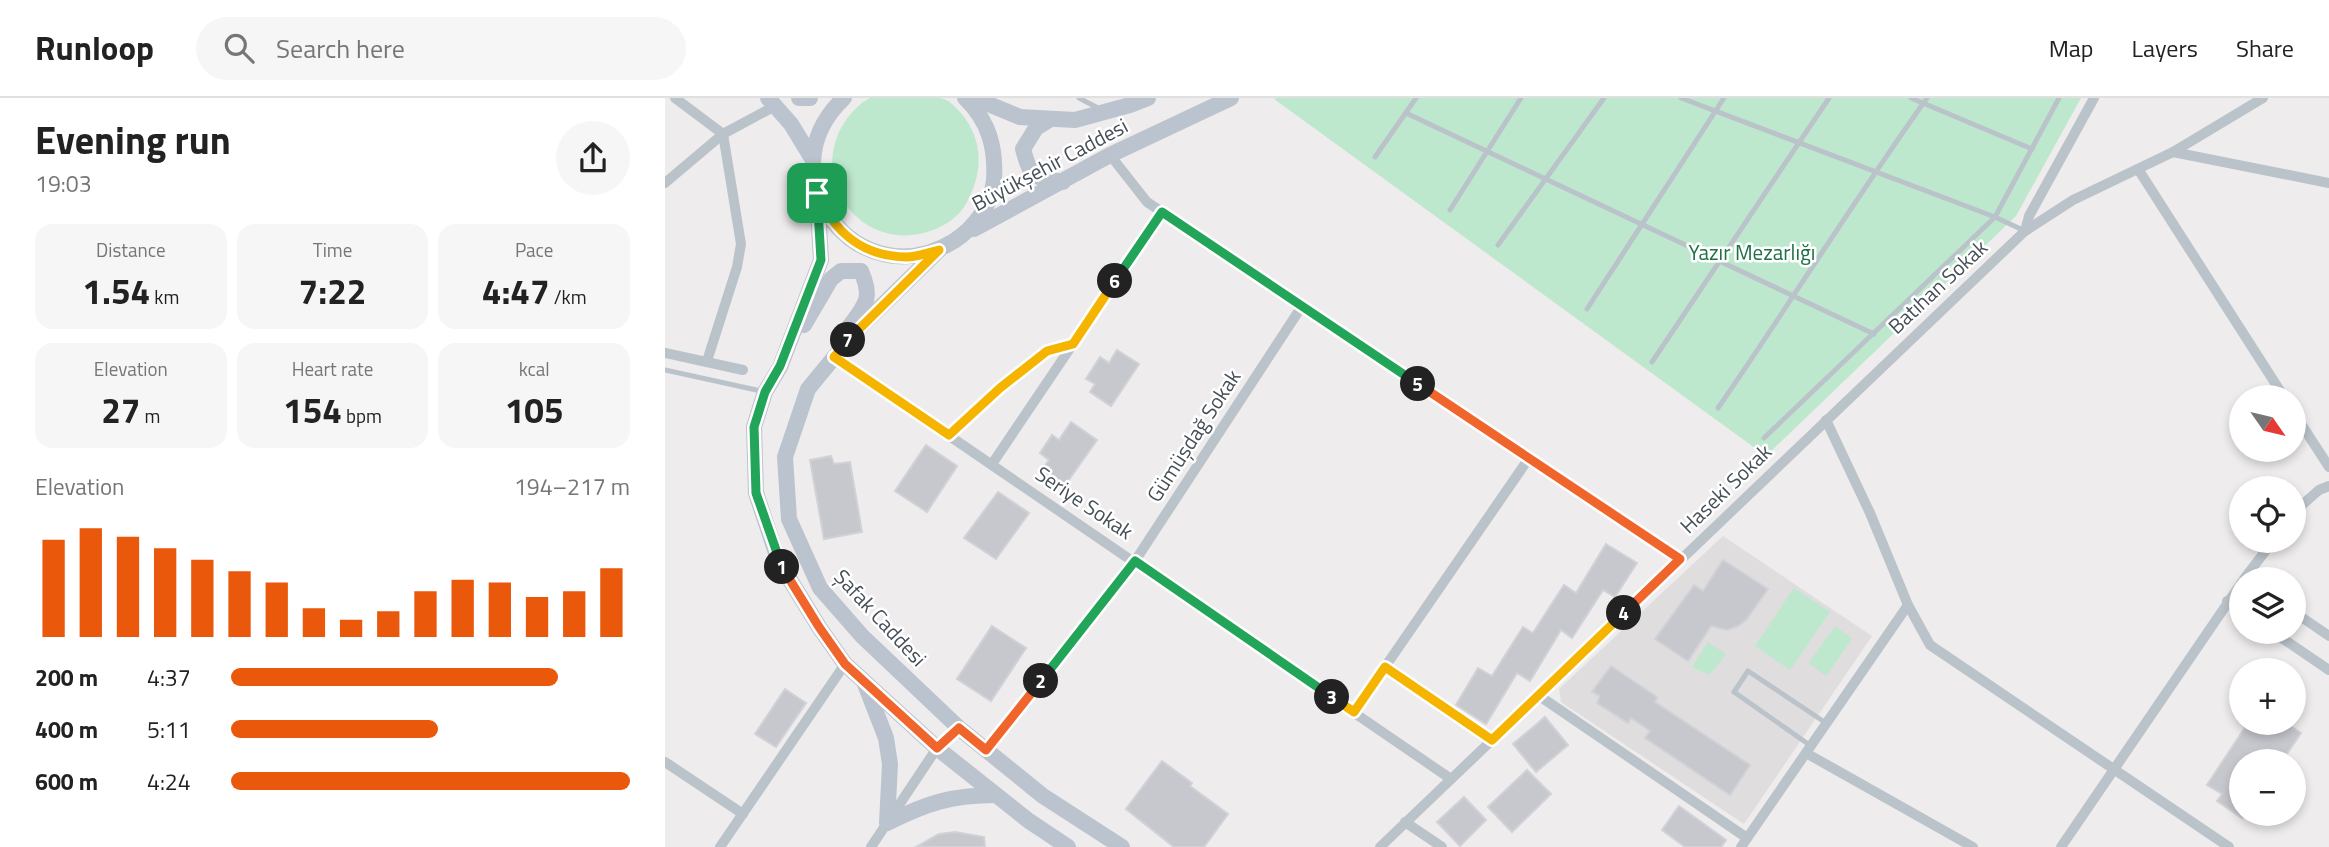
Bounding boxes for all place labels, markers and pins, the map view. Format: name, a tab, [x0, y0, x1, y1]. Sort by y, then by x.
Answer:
pin	[787, 163, 847, 223]
pin: 6	[1098, 264, 1133, 298]
pin: 7	[831, 322, 865, 358]
pin: 5	[1401, 366, 1435, 402]
pin: 1	[765, 550, 799, 584]
pin: 4	[1607, 596, 1641, 630]
pin: 2	[1023, 664, 1059, 698]
pin: 3	[1315, 680, 1349, 714]

